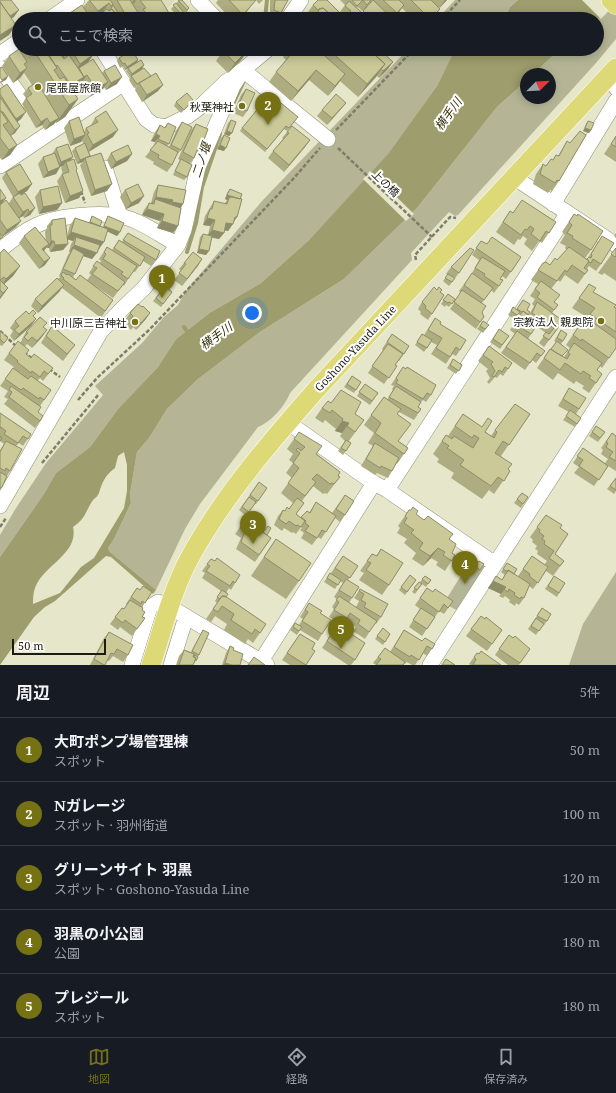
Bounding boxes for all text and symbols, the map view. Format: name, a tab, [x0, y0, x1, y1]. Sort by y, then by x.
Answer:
search box	[12, 12, 604, 56]
icon: search	[26, 23, 48, 45]
text: ここで検索	[58, 25, 133, 45]
north arrow	[520, 68, 556, 104]
place label: 尾張屋旅館	[46, 80, 101, 95]
marker: 尾張屋旅館	[33, 82, 43, 92]
pin: 2	[255, 92, 281, 125]
water label: 横手川	[431, 93, 467, 134]
place label: 秋葉神社	[190, 99, 234, 114]
marker: 秋葉神社	[237, 101, 247, 111]
water label: 二ノ堰	[187, 138, 215, 180]
street label: 上の橋	[369, 166, 403, 200]
pin: 1	[149, 265, 175, 298]
street label: Goshono-Yasuda Line	[311, 302, 399, 394]
your location	[242, 303, 262, 323]
place label: 宗教法人 親奥院	[513, 314, 593, 329]
place label: 中川原三吉神社	[50, 315, 127, 330]
marker: 宗教法人 親奥院	[596, 316, 606, 326]
marker: 中川原三吉神社	[130, 317, 140, 327]
water label: 横手川	[196, 317, 237, 353]
pin: 3	[240, 511, 266, 544]
pin: 4	[452, 551, 478, 584]
pin: 5	[328, 616, 354, 649]
scale bar	[12, 637, 106, 656]
text: 50 m	[18, 638, 44, 653]
text: 周辺	[16, 681, 50, 704]
text: 5件	[580, 683, 600, 701]
text: 大町ポンプ場管理棟	[54, 731, 189, 751]
text: 1	[25, 741, 33, 759]
text: 50 m	[570, 741, 600, 759]
text: スポット	[54, 752, 106, 770]
text: Nガレージ	[54, 795, 126, 815]
text: 2	[25, 805, 33, 823]
text: 100 m	[563, 805, 600, 823]
text: スポット · 羽州街道	[54, 816, 168, 834]
text: グリーンサイト 羽黒	[54, 859, 192, 879]
text: 3	[25, 869, 33, 887]
text: 120 m	[563, 869, 600, 887]
text: スポット · Goshono-Yasuda Line	[54, 880, 249, 898]
text: 羽黒の小公園	[54, 923, 144, 943]
text: 4	[25, 933, 33, 951]
text: 180 m	[563, 933, 600, 951]
text: 公園	[54, 944, 80, 962]
text: プレジール	[54, 987, 129, 1007]
text: 5	[25, 997, 33, 1015]
text: 180 m	[563, 997, 600, 1015]
text: スポット	[54, 1008, 106, 1026]
tab: 地図	[88, 1046, 110, 1086]
tab: 経路	[286, 1046, 308, 1086]
tab: 保存済み	[484, 1046, 528, 1086]

